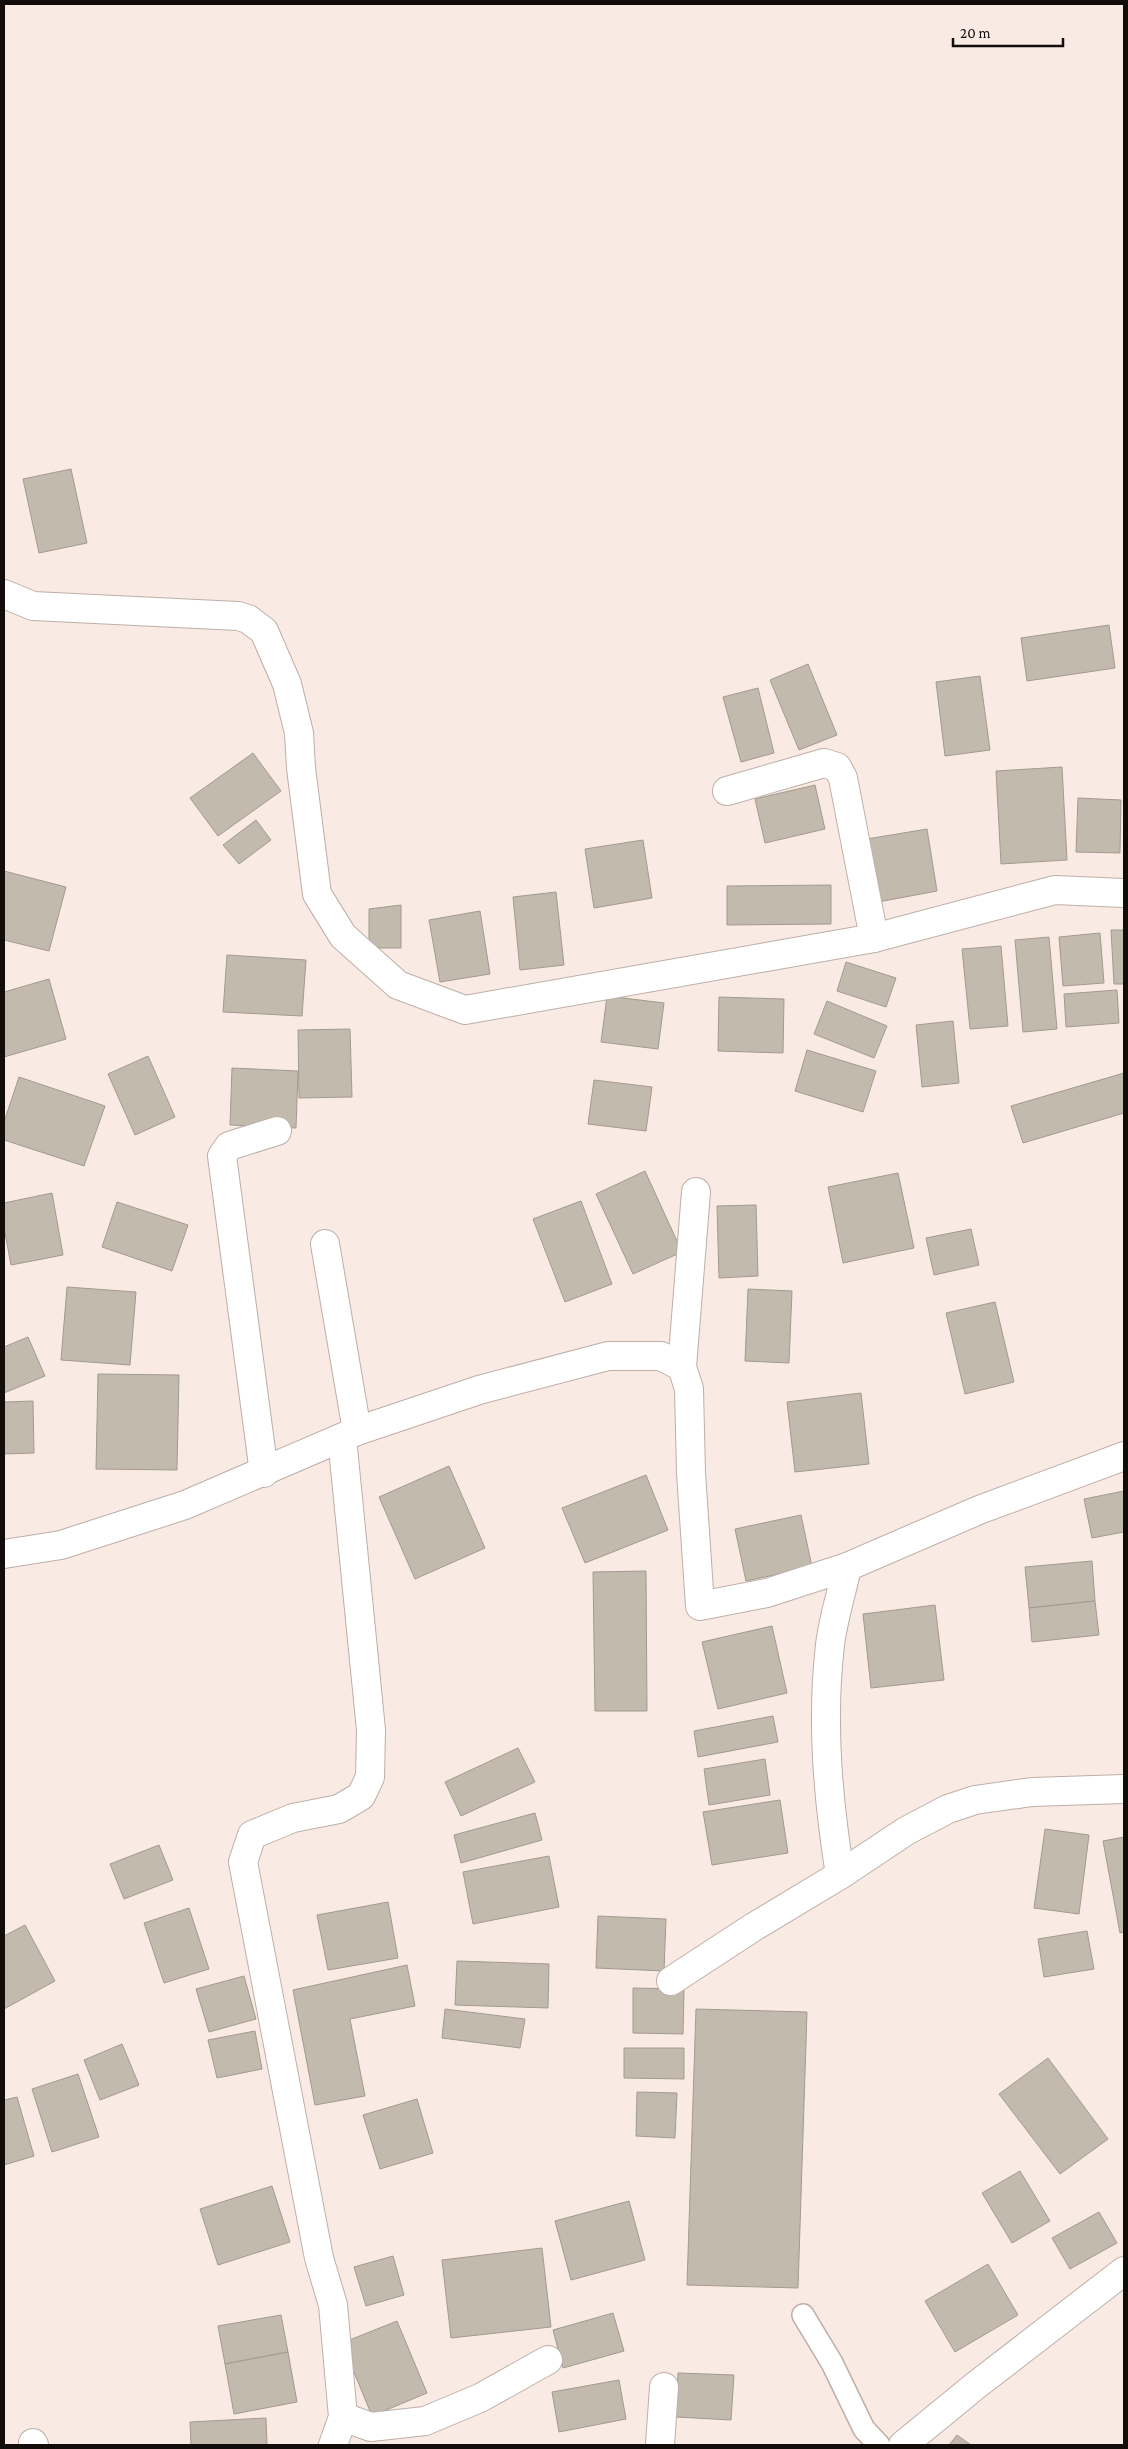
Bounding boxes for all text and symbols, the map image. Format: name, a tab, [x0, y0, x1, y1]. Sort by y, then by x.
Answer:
scale bar	[953, 15, 1063, 47]
text: 20 m	[960, 25, 991, 41]

